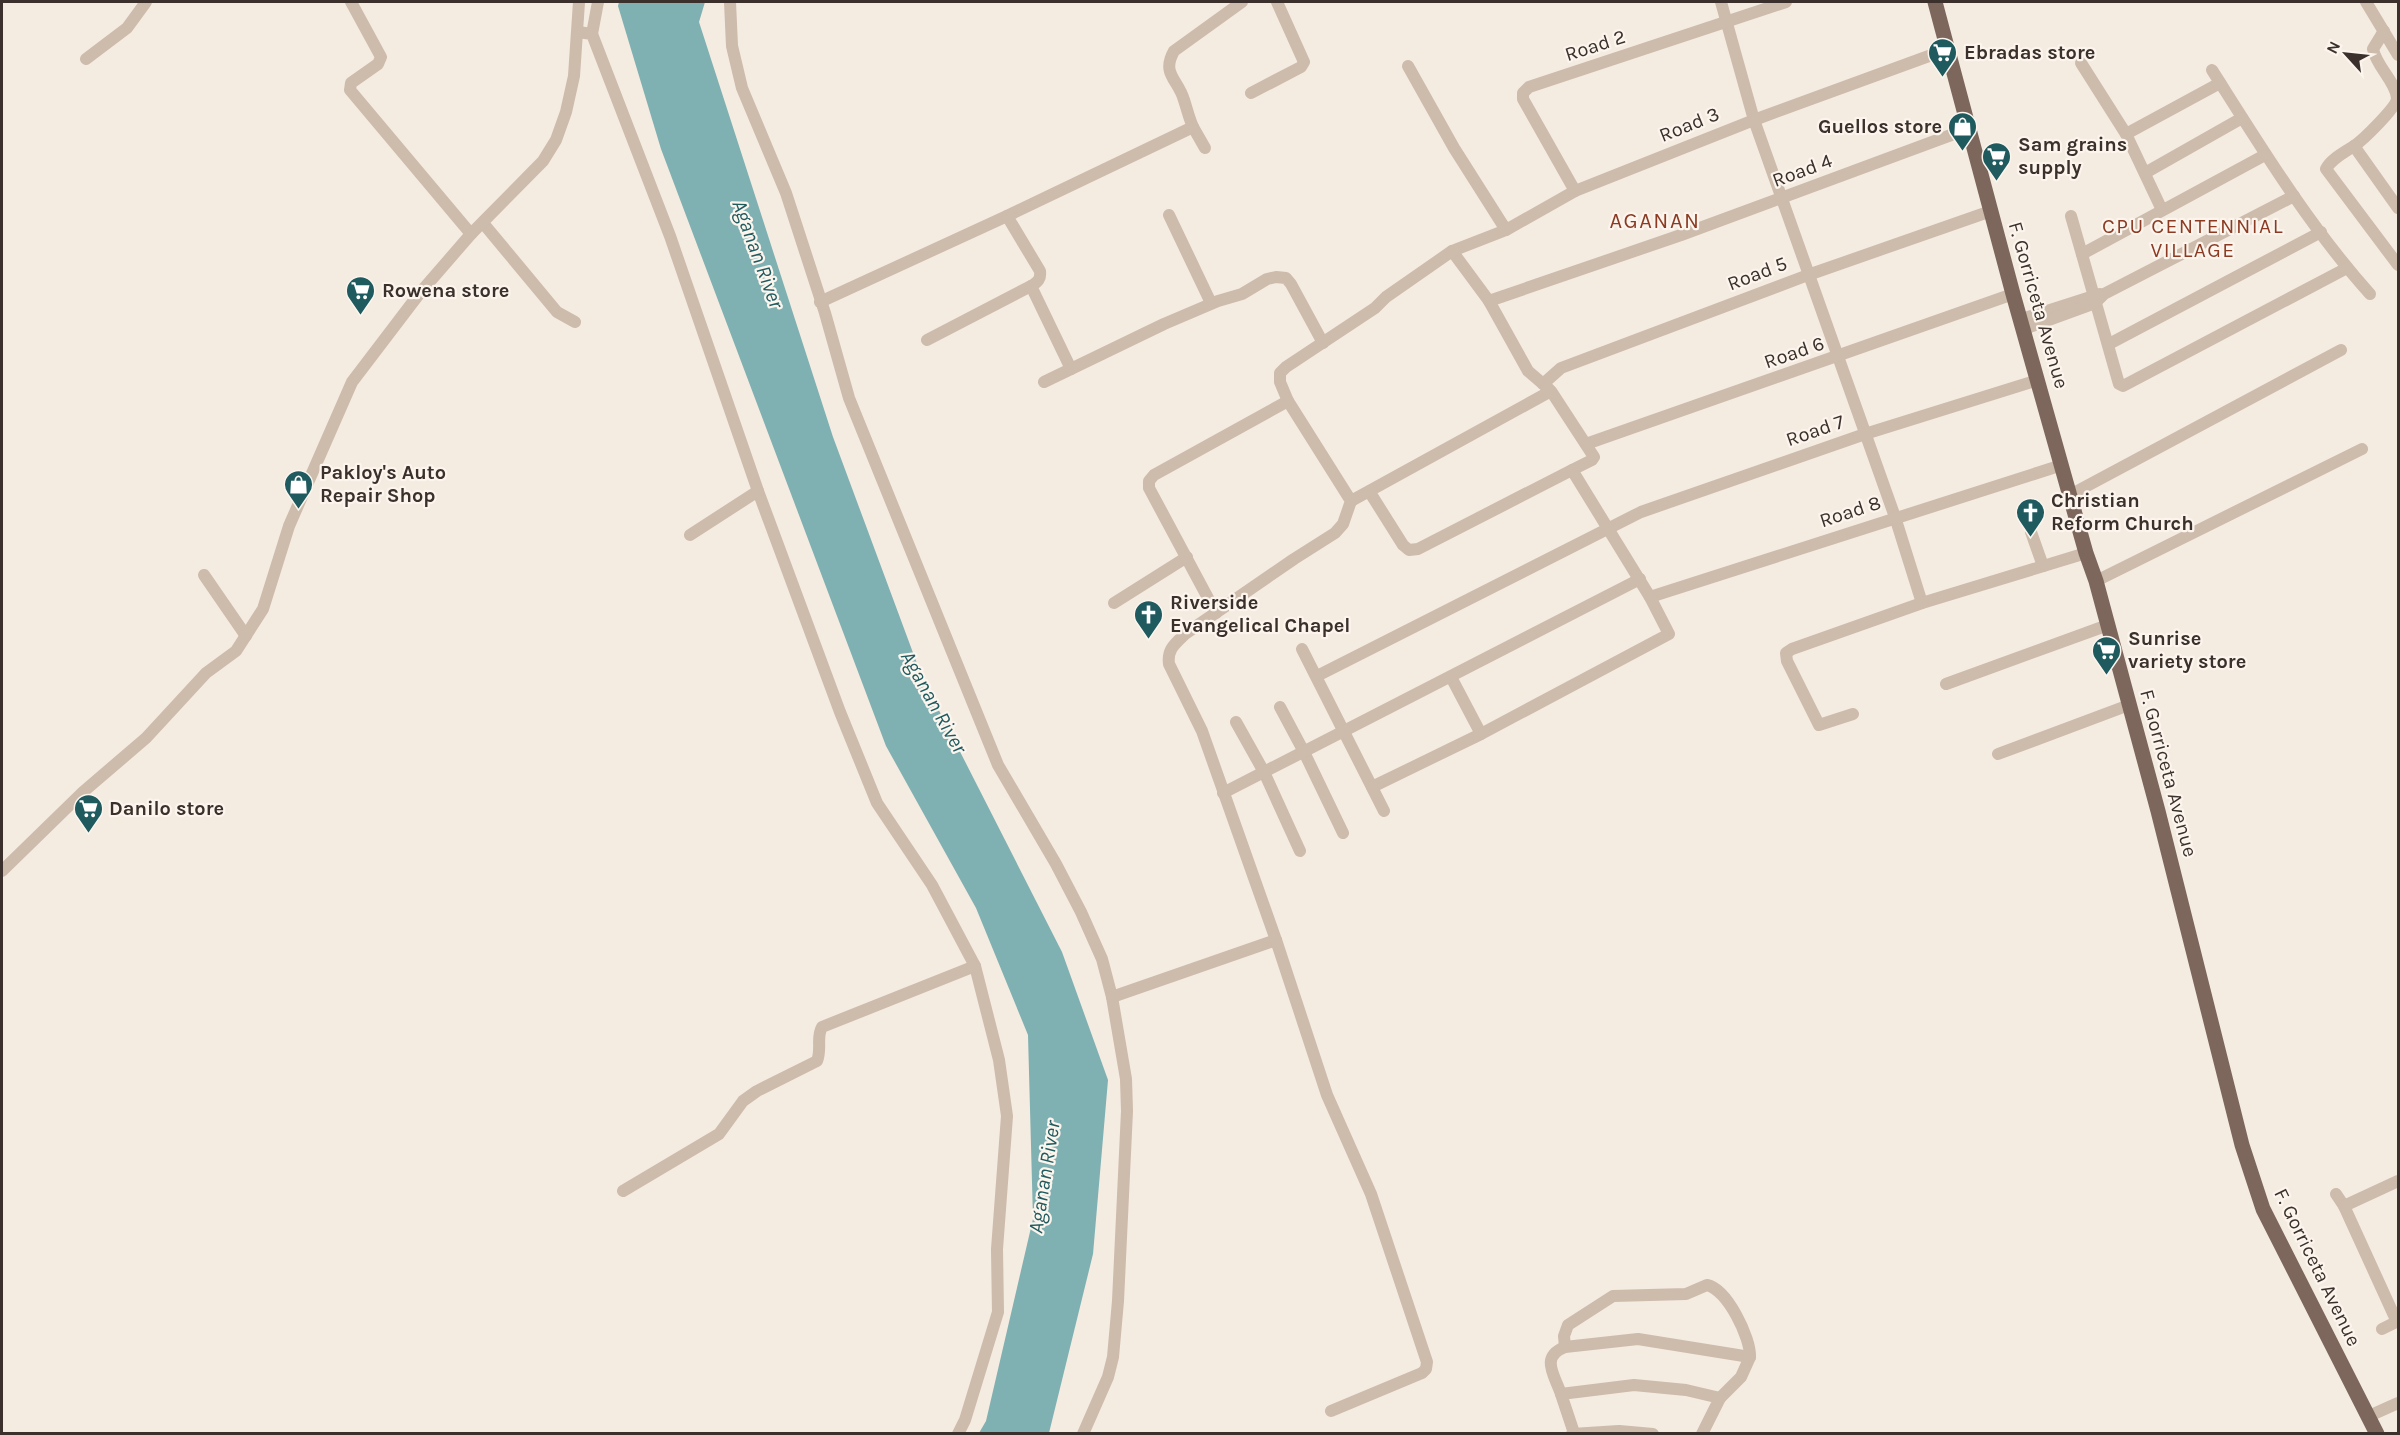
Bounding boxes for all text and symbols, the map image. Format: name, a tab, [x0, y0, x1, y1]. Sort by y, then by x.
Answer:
north arrow	[2316, 24, 2376, 84]
street label: Road 2	[1562, 25, 1628, 66]
supermarket icon: Ebradas store	[1927, 36, 1959, 78]
text: N	[2322, 38, 2344, 57]
place label: Ebradas store	[1964, 41, 2095, 64]
street label: Road 3	[1656, 102, 1723, 147]
shop icon: Guellos store	[1947, 110, 1979, 152]
place label: Guellos store	[1818, 115, 1942, 138]
place label: Sam grains supply	[2018, 133, 2127, 179]
supermarket icon: Sam grains supply	[1981, 140, 2013, 182]
street label: Road 4	[1769, 149, 1835, 192]
water label: Aganan River	[727, 196, 789, 312]
district label: AGANAN	[1609, 208, 1701, 234]
district label: CPU CENTENNIAL VILLAGE	[2102, 214, 2284, 262]
street label: F. Gorriceta Avenue	[2004, 219, 2073, 391]
street label: Road 5	[1724, 252, 1790, 295]
supermarket icon: Rowena store	[345, 274, 377, 316]
place label: Rowena store	[382, 279, 509, 302]
street label: Road 6	[1761, 331, 1827, 373]
street label: Road 7	[1783, 410, 1848, 451]
place label: Pakloy's Auto Repair Shop	[320, 461, 446, 507]
shop icon: Pakloy's Auto Repair Shop	[283, 468, 315, 510]
place label: Christian Reform Church	[2051, 489, 2194, 535]
street label: Road 8	[1817, 491, 1884, 532]
church icon: Christian Reform Church	[2014, 496, 2046, 538]
place label: Riverside Evangelical Chapel	[1170, 591, 1350, 637]
church icon: Riverside Evangelical Chapel	[1133, 598, 1165, 640]
place label: Sunrise variety store	[2128, 627, 2246, 673]
supermarket icon: Sunrise variety store	[2091, 634, 2123, 676]
water label: Aganan River	[896, 646, 972, 758]
street label: F. Gorriceta Avenue	[2135, 687, 2202, 860]
supermarket icon: Danilo store	[72, 792, 104, 834]
place label: Danilo store	[109, 797, 224, 820]
water label: Aganan River	[1023, 1118, 1065, 1235]
street label: F. Gorriceta Avenue	[2269, 1185, 2366, 1350]

